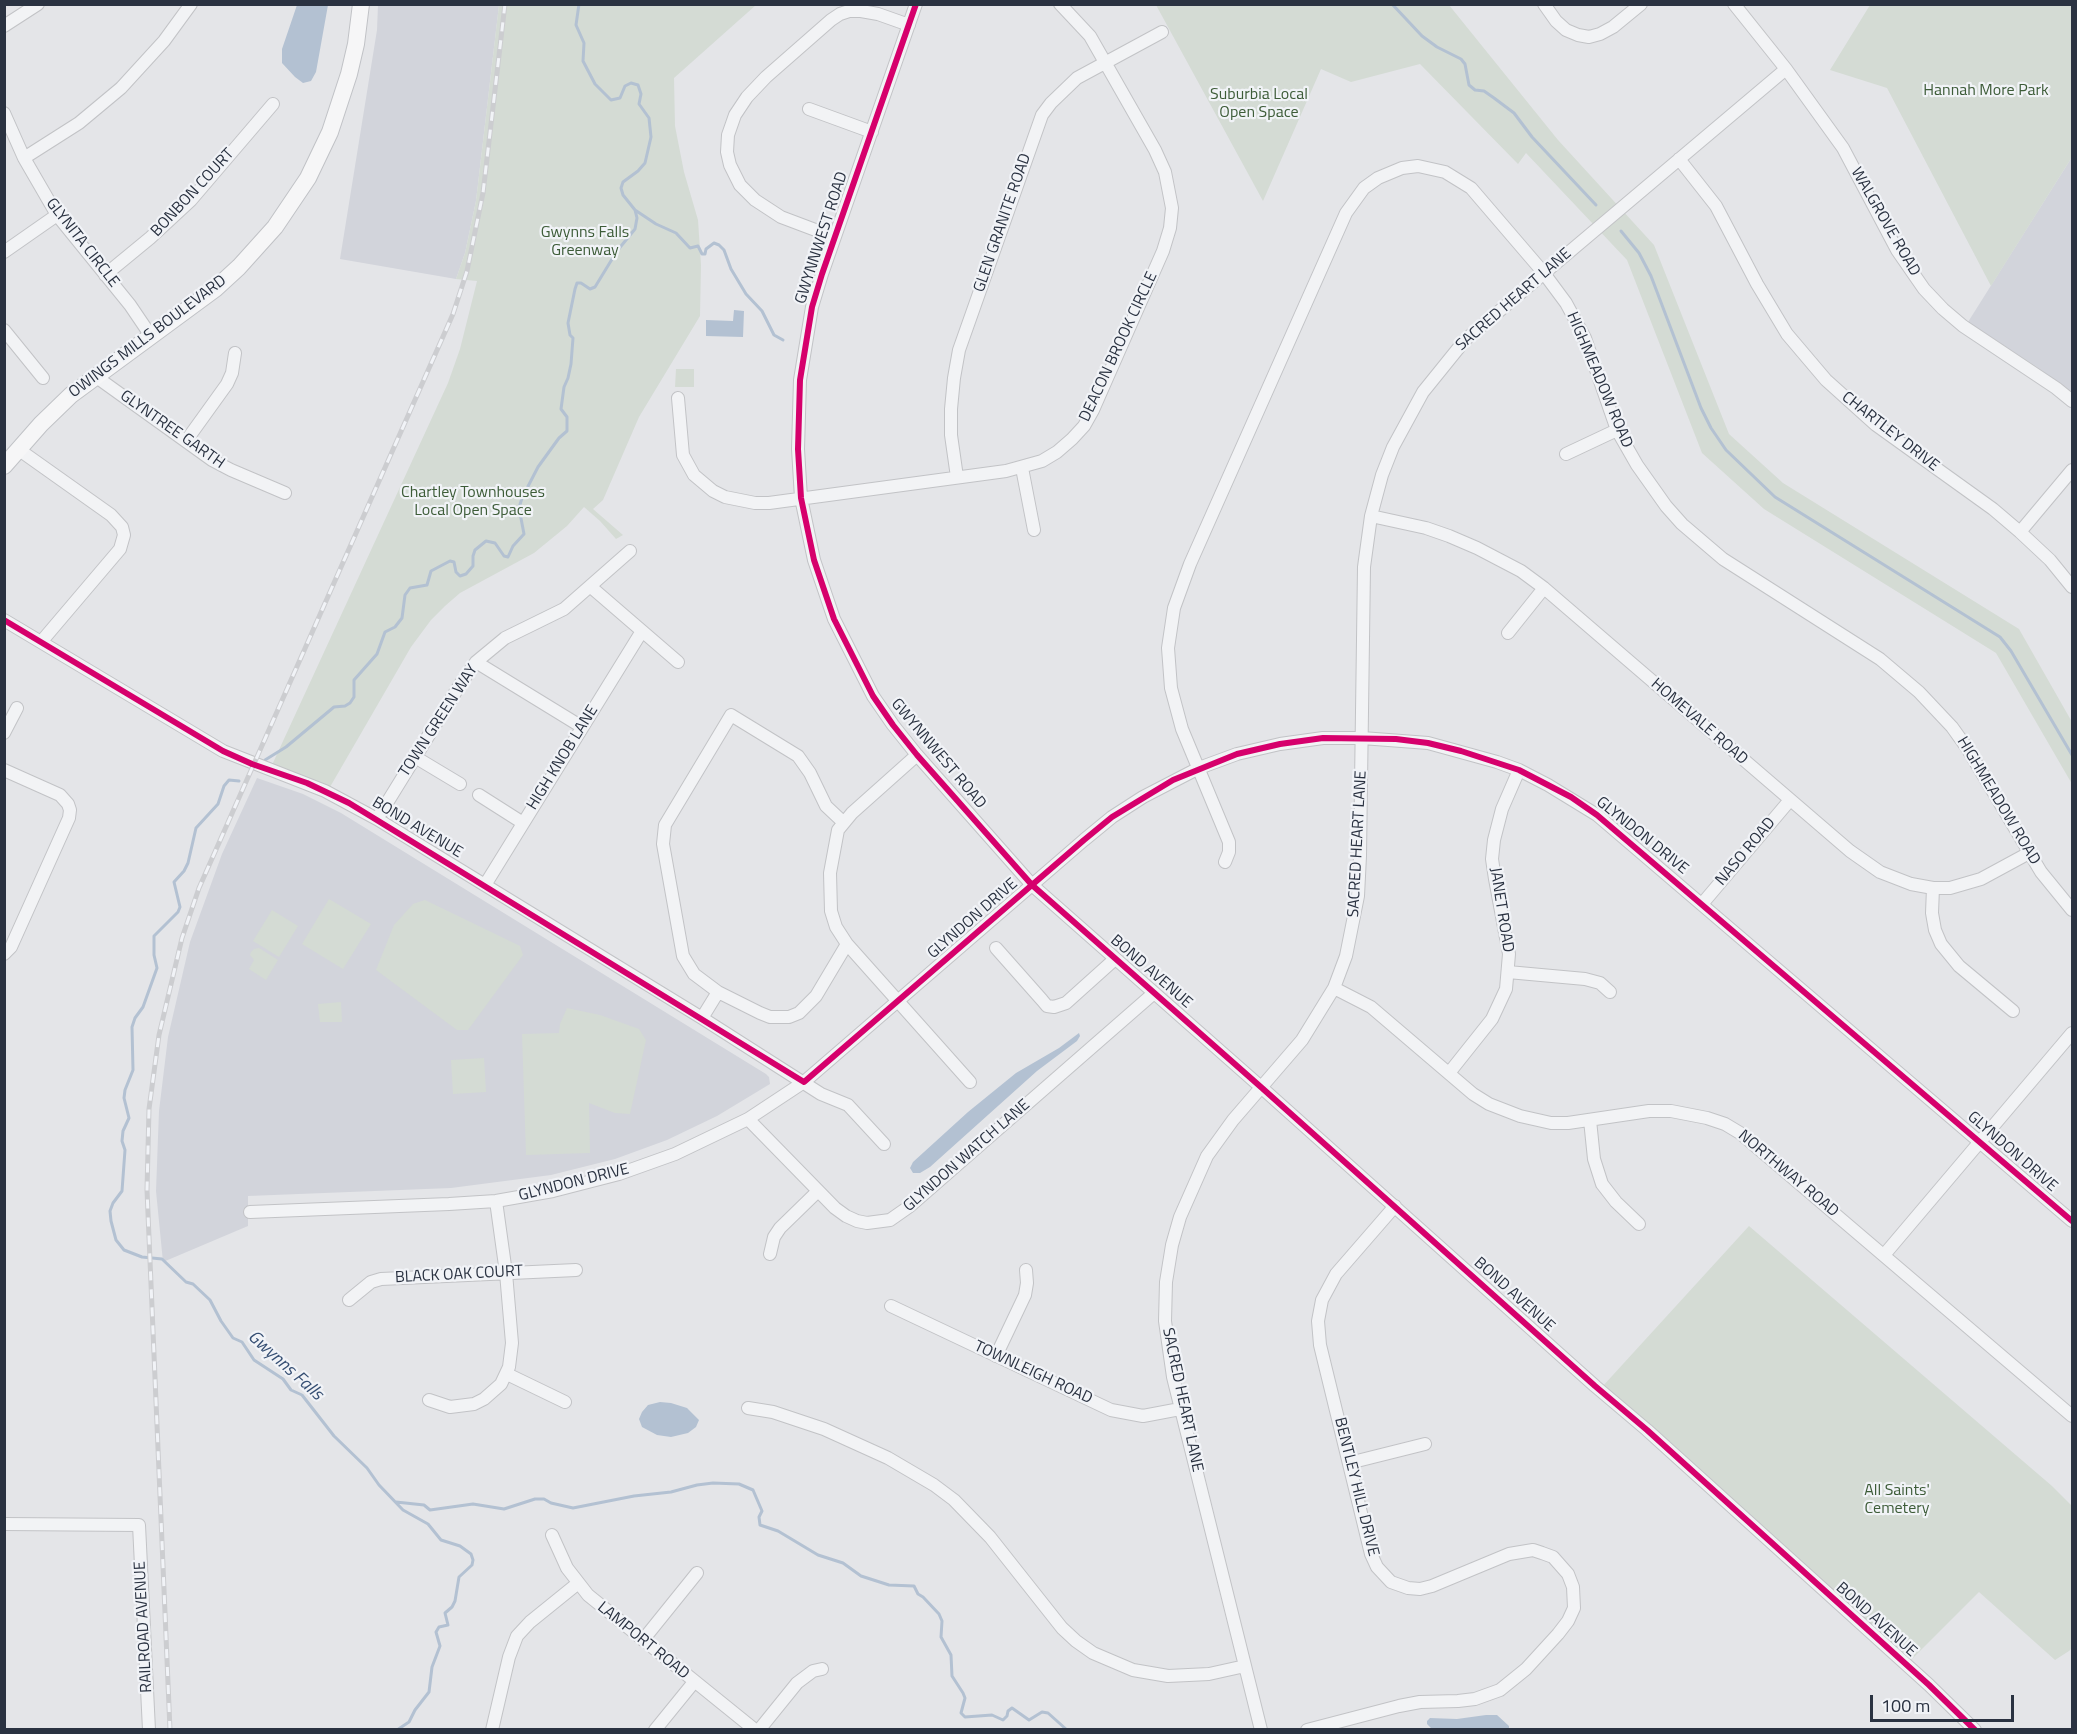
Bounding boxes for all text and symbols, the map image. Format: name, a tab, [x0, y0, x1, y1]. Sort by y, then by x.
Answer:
park label: Hannah More Park	[1923, 81, 2049, 101]
park label: Suburbia Local Open Space	[1210, 85, 1308, 123]
street label: BONBON COURT	[147, 145, 239, 241]
street label: GLEN GRANITE ROAD	[970, 151, 1036, 295]
street label: WALGROVE ROAD	[1846, 164, 1924, 280]
street label: GWYNNWEST ROAD	[792, 169, 852, 307]
street label: GLYNITA CIRCLE	[41, 195, 123, 291]
park label: Gwynns Falls Greenway	[541, 223, 629, 261]
street label: SACRED HEART LANE	[1452, 245, 1576, 355]
street label: DEACON BROOK CIRCLE	[1076, 269, 1162, 425]
street label: OWINGS MILLS BOULEVARD	[65, 272, 231, 402]
street label: HIGHMEADOW ROAD	[1562, 309, 1636, 451]
street label: GLYNTREE GARTH	[116, 387, 228, 473]
street label: CHARTLEY DRIVE	[1838, 388, 1942, 476]
park label: Chartley Townhouses Local Open Space	[401, 483, 545, 521]
street label: TOWN GREEN WAY	[396, 661, 482, 781]
street label: HOMEVALE ROAD	[1647, 675, 1751, 769]
street label: GWYNNWEST ROAD	[886, 695, 990, 813]
street label: HIGH KNOB LANE	[523, 702, 603, 814]
street label: HIGHMEADOW ROAD	[1952, 734, 2044, 868]
street label: SACRED HEART LANE	[1345, 770, 1371, 918]
street label: BOND AVENUE	[368, 793, 466, 863]
street label: GLYNDON DRIVE	[1592, 793, 1692, 879]
street label: NASO ROAD	[1712, 814, 1780, 890]
street label: JANET ROAD	[1485, 866, 1517, 954]
street label: GLYNDON DRIVE	[924, 875, 1022, 963]
street label: BOND AVENUE	[1106, 931, 1196, 1013]
street label: GLYNDON WATCH LANE	[900, 1096, 1034, 1216]
street label: GLYNDON DRIVE	[1963, 1108, 2061, 1196]
street label: NORTHWAY ROAD	[1734, 1126, 1842, 1222]
street label: GLYNDON DRIVE	[517, 1160, 631, 1206]
street label: BOND AVENUE	[1470, 1254, 1558, 1336]
street label: BLACK OAK COURT	[394, 1262, 524, 1288]
street label: SACRED HEART LANE	[1157, 1326, 1207, 1474]
water label: Gwynns Falls	[243, 1327, 327, 1405]
street label: TOWNLEIGH ROAD	[971, 1337, 1095, 1409]
street label: BENTLEY HILL DRIVE	[1329, 1416, 1383, 1558]
park label: All Saints' Cemetery	[1864, 1481, 1930, 1519]
street label: RAILROAD AVENUE	[131, 1561, 157, 1693]
street label: BOND AVENUE	[1832, 1579, 1920, 1661]
street label: LAMPORT ROAD	[593, 1598, 693, 1684]
scale bar	[1873, 1683, 2017, 1721]
text: 100 m	[1881, 1692, 1930, 1719]

